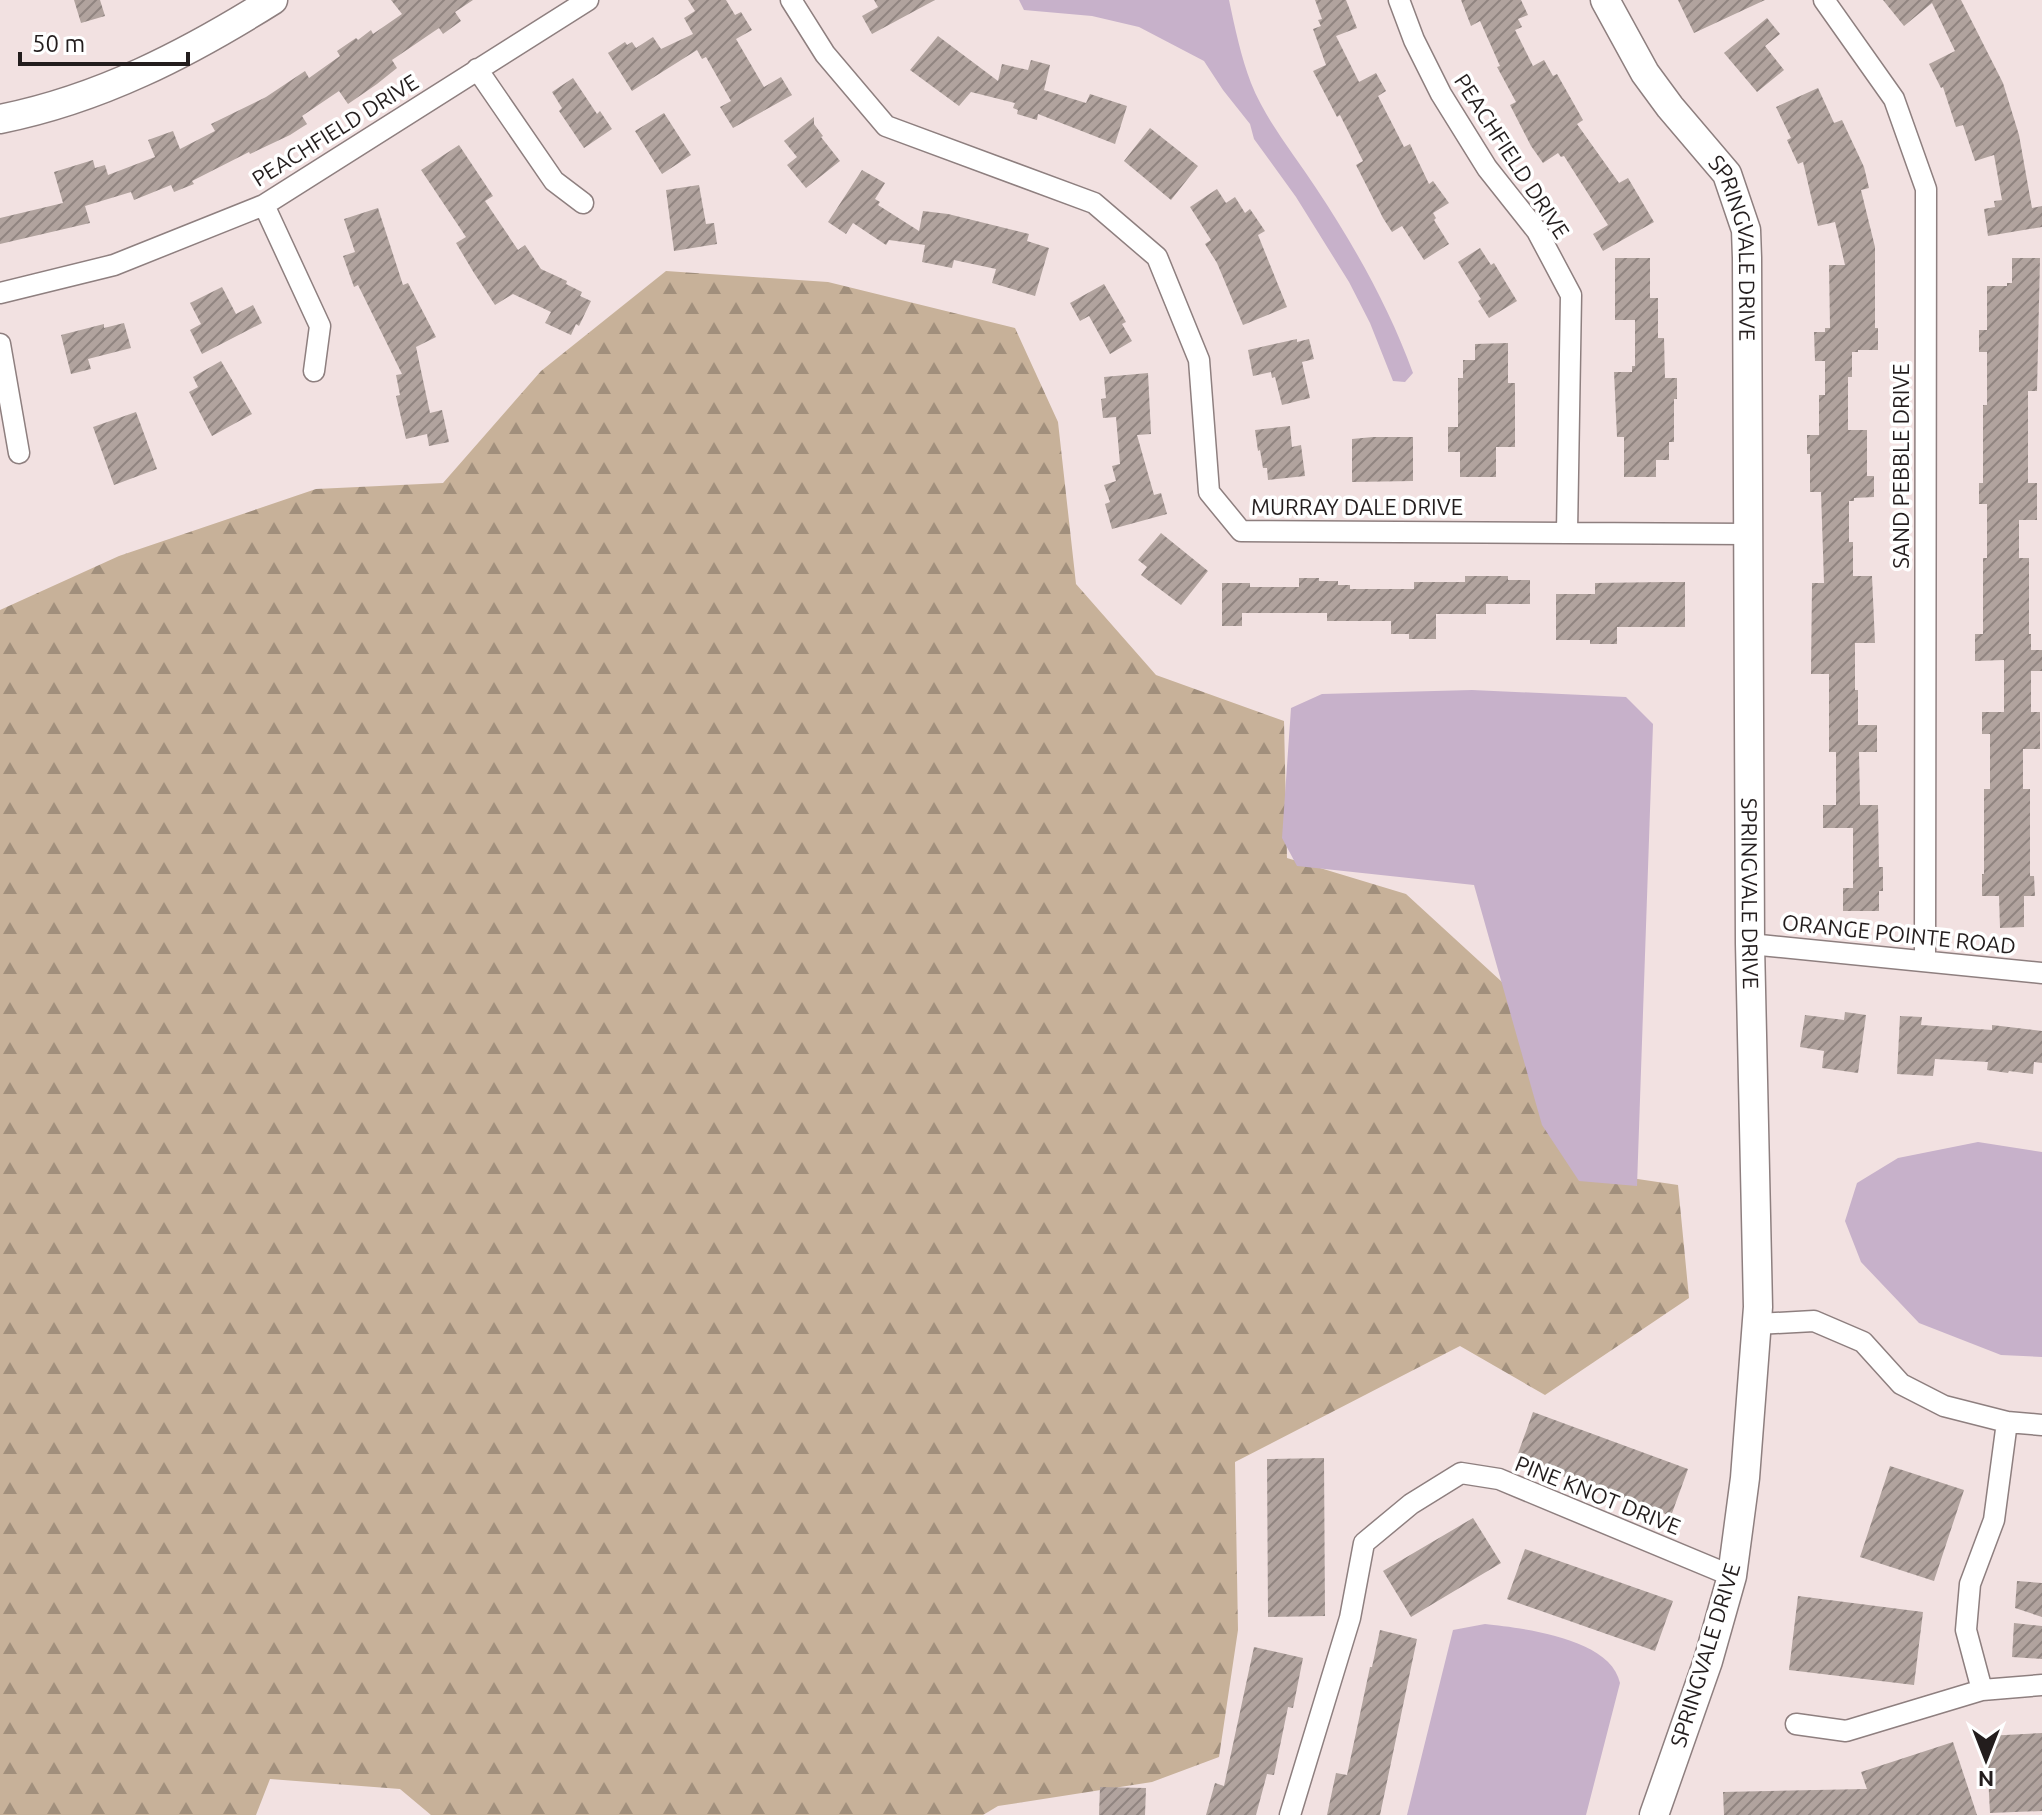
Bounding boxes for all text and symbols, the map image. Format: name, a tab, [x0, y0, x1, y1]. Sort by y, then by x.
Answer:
scale bar	[20, 16, 188, 66]
text: 50 m	[32, 30, 85, 57]
street label: PEACHFIELD DRIVE	[247, 68, 422, 191]
street label: PEACHFIELD DRIVE	[1450, 69, 1575, 243]
street label: SPRINGVALE DRIVE	[1704, 150, 1760, 341]
street label: SAND PEBBLE DRIVE	[1888, 363, 1913, 569]
street label: MURRAY DALE DRIVE	[1251, 494, 1463, 519]
street label: SPRINGVALE DRIVE	[1737, 798, 1764, 989]
street label: ORANGE POINTE ROAD	[1781, 909, 2017, 958]
street label: PINE KNOT DRIVE	[1512, 1450, 1685, 1539]
street label: SPRINGVALE DRIVE	[1665, 1560, 1744, 1750]
north arrow	[1946, 1719, 2026, 1799]
text: N	[1978, 1767, 1994, 1792]

